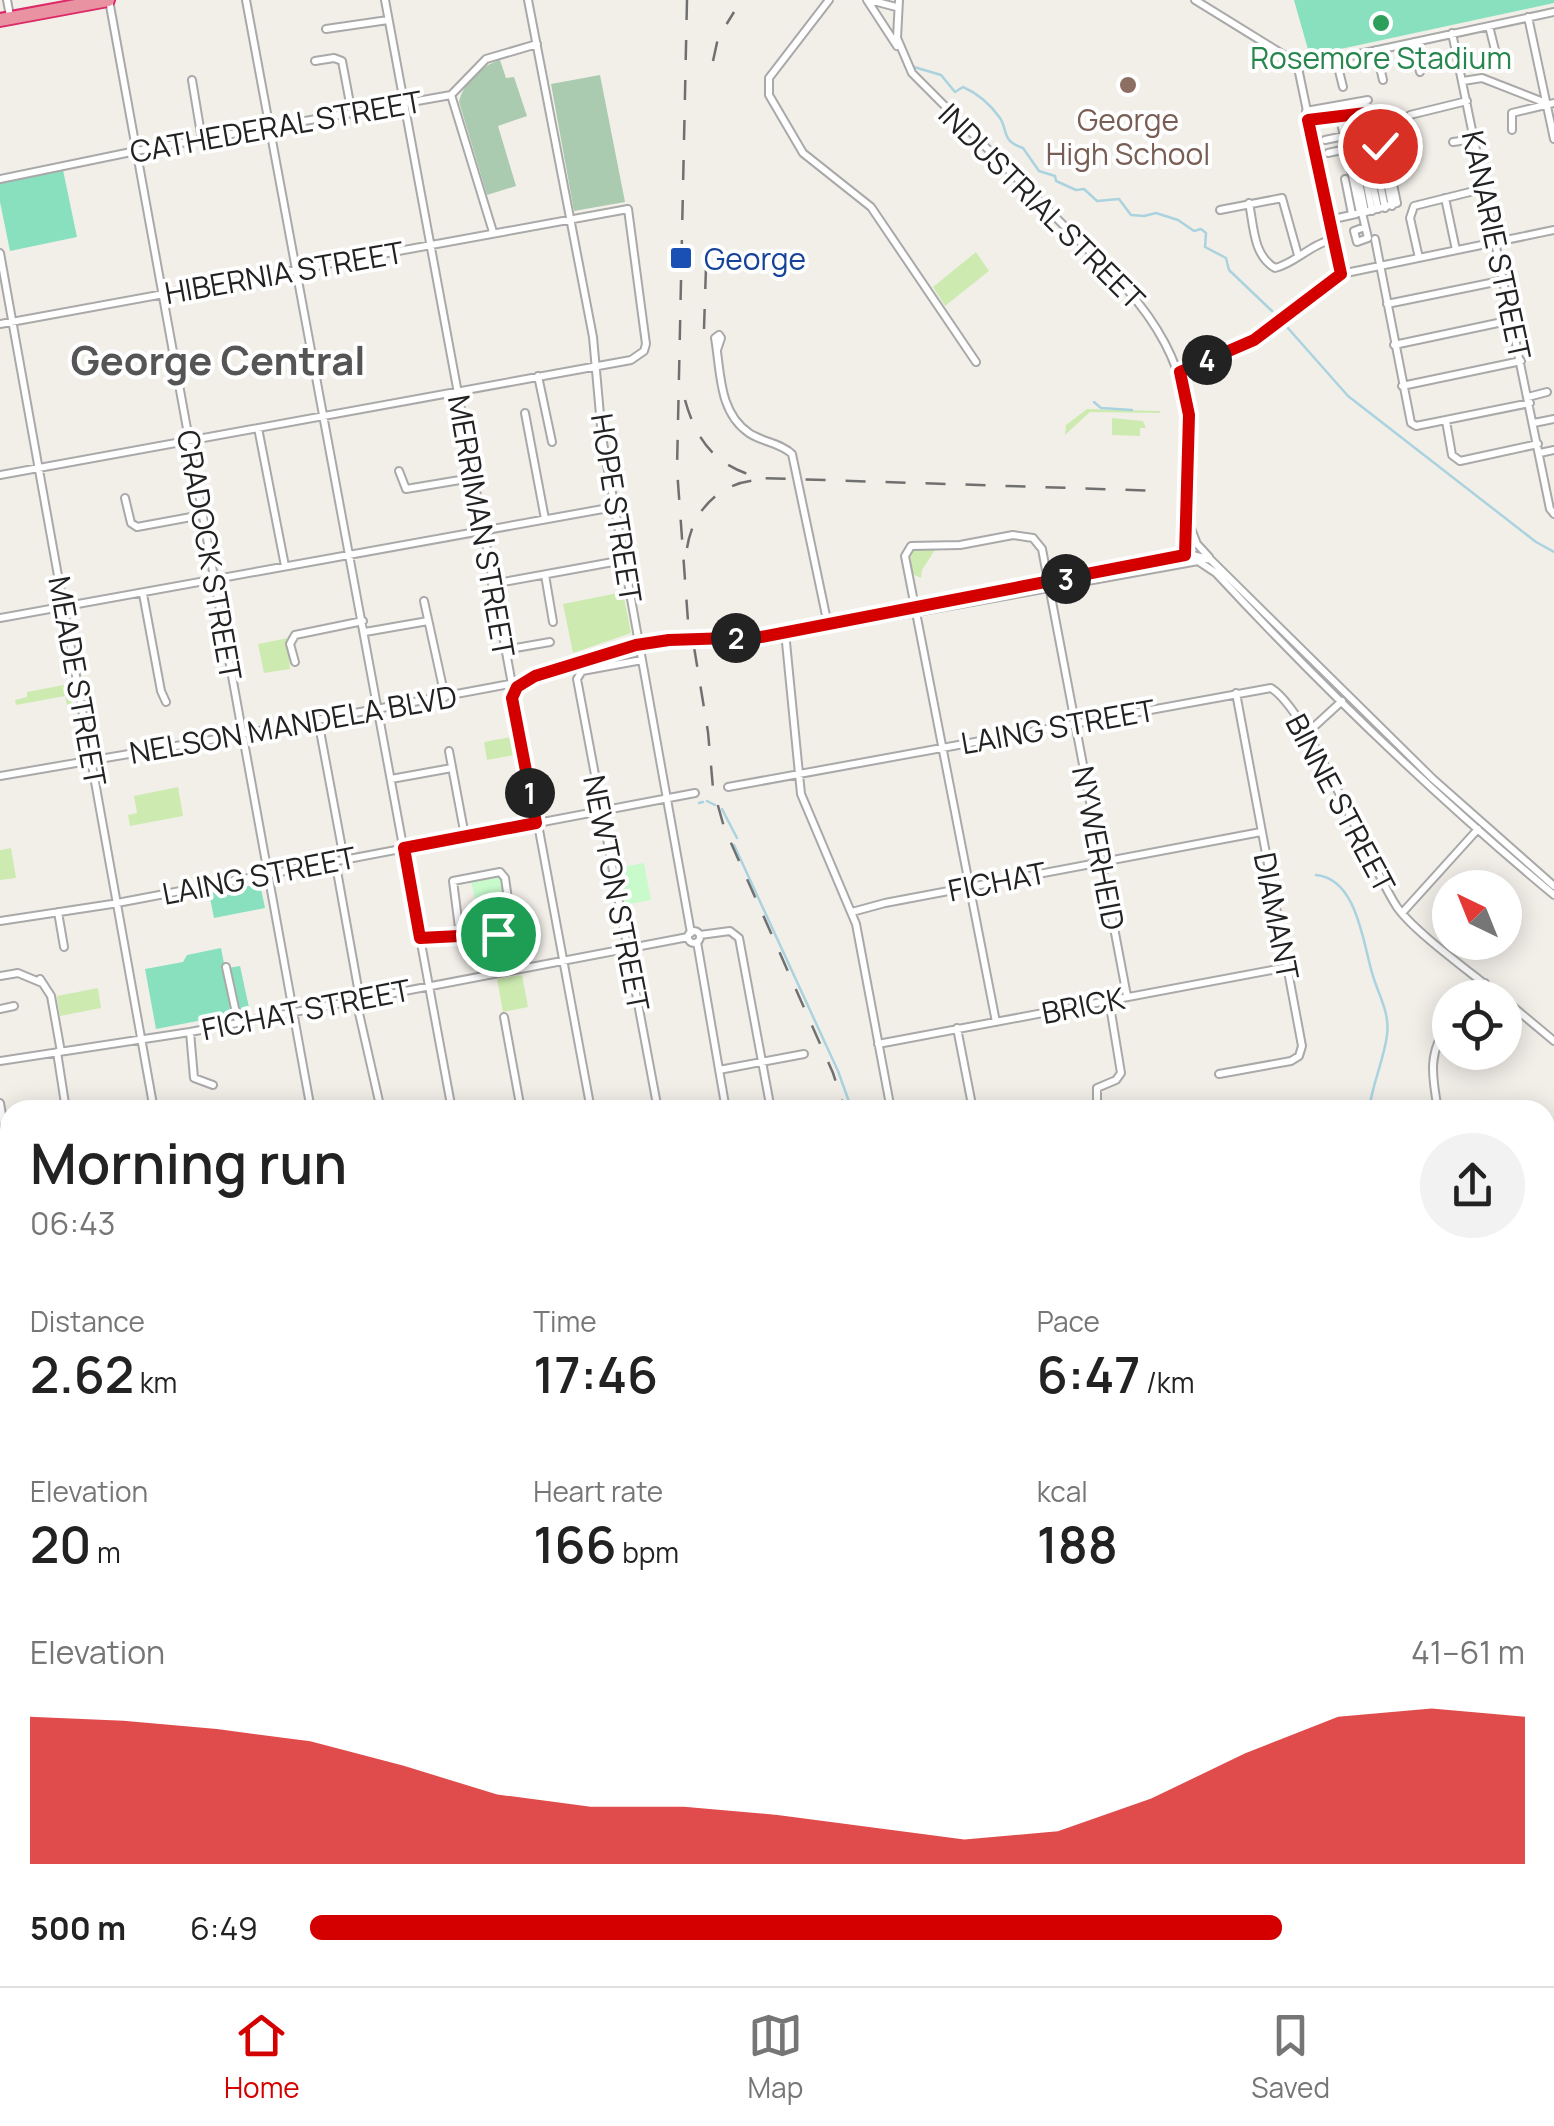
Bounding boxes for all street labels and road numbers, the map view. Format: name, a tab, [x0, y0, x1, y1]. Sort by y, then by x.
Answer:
street label: CATHEDERAL STREET	[127, 80, 425, 172]
street label: INDUSTRIAL STREET	[930, 94, 1154, 318]
street label: KANARIE STREET	[1453, 127, 1541, 363]
street label: HIBERNIA STREET	[161, 231, 407, 313]
street label: MERRIMAN STREET	[439, 392, 525, 660]
street label: HOPE STREET	[582, 411, 652, 606]
street label: CRADOCK STREET	[168, 427, 252, 683]
street label: MEADE STREET	[39, 573, 117, 789]
street label: NELSON MANDELA BLVD	[126, 675, 460, 773]
street label: LAING STREET	[958, 689, 1158, 763]
street label: BINNE STREET	[1277, 706, 1405, 900]
street label: NYWERHEID	[1063, 763, 1135, 933]
street label: NEWTON STREET	[574, 772, 660, 1014]
street label: LAING STREET	[159, 836, 359, 914]
street label: DIAMANT	[1245, 849, 1309, 983]
street label: FICHAT	[944, 851, 1050, 911]
street label: FICHAT STREET	[198, 969, 414, 1049]
street label: BRICK	[1038, 977, 1128, 1033]

